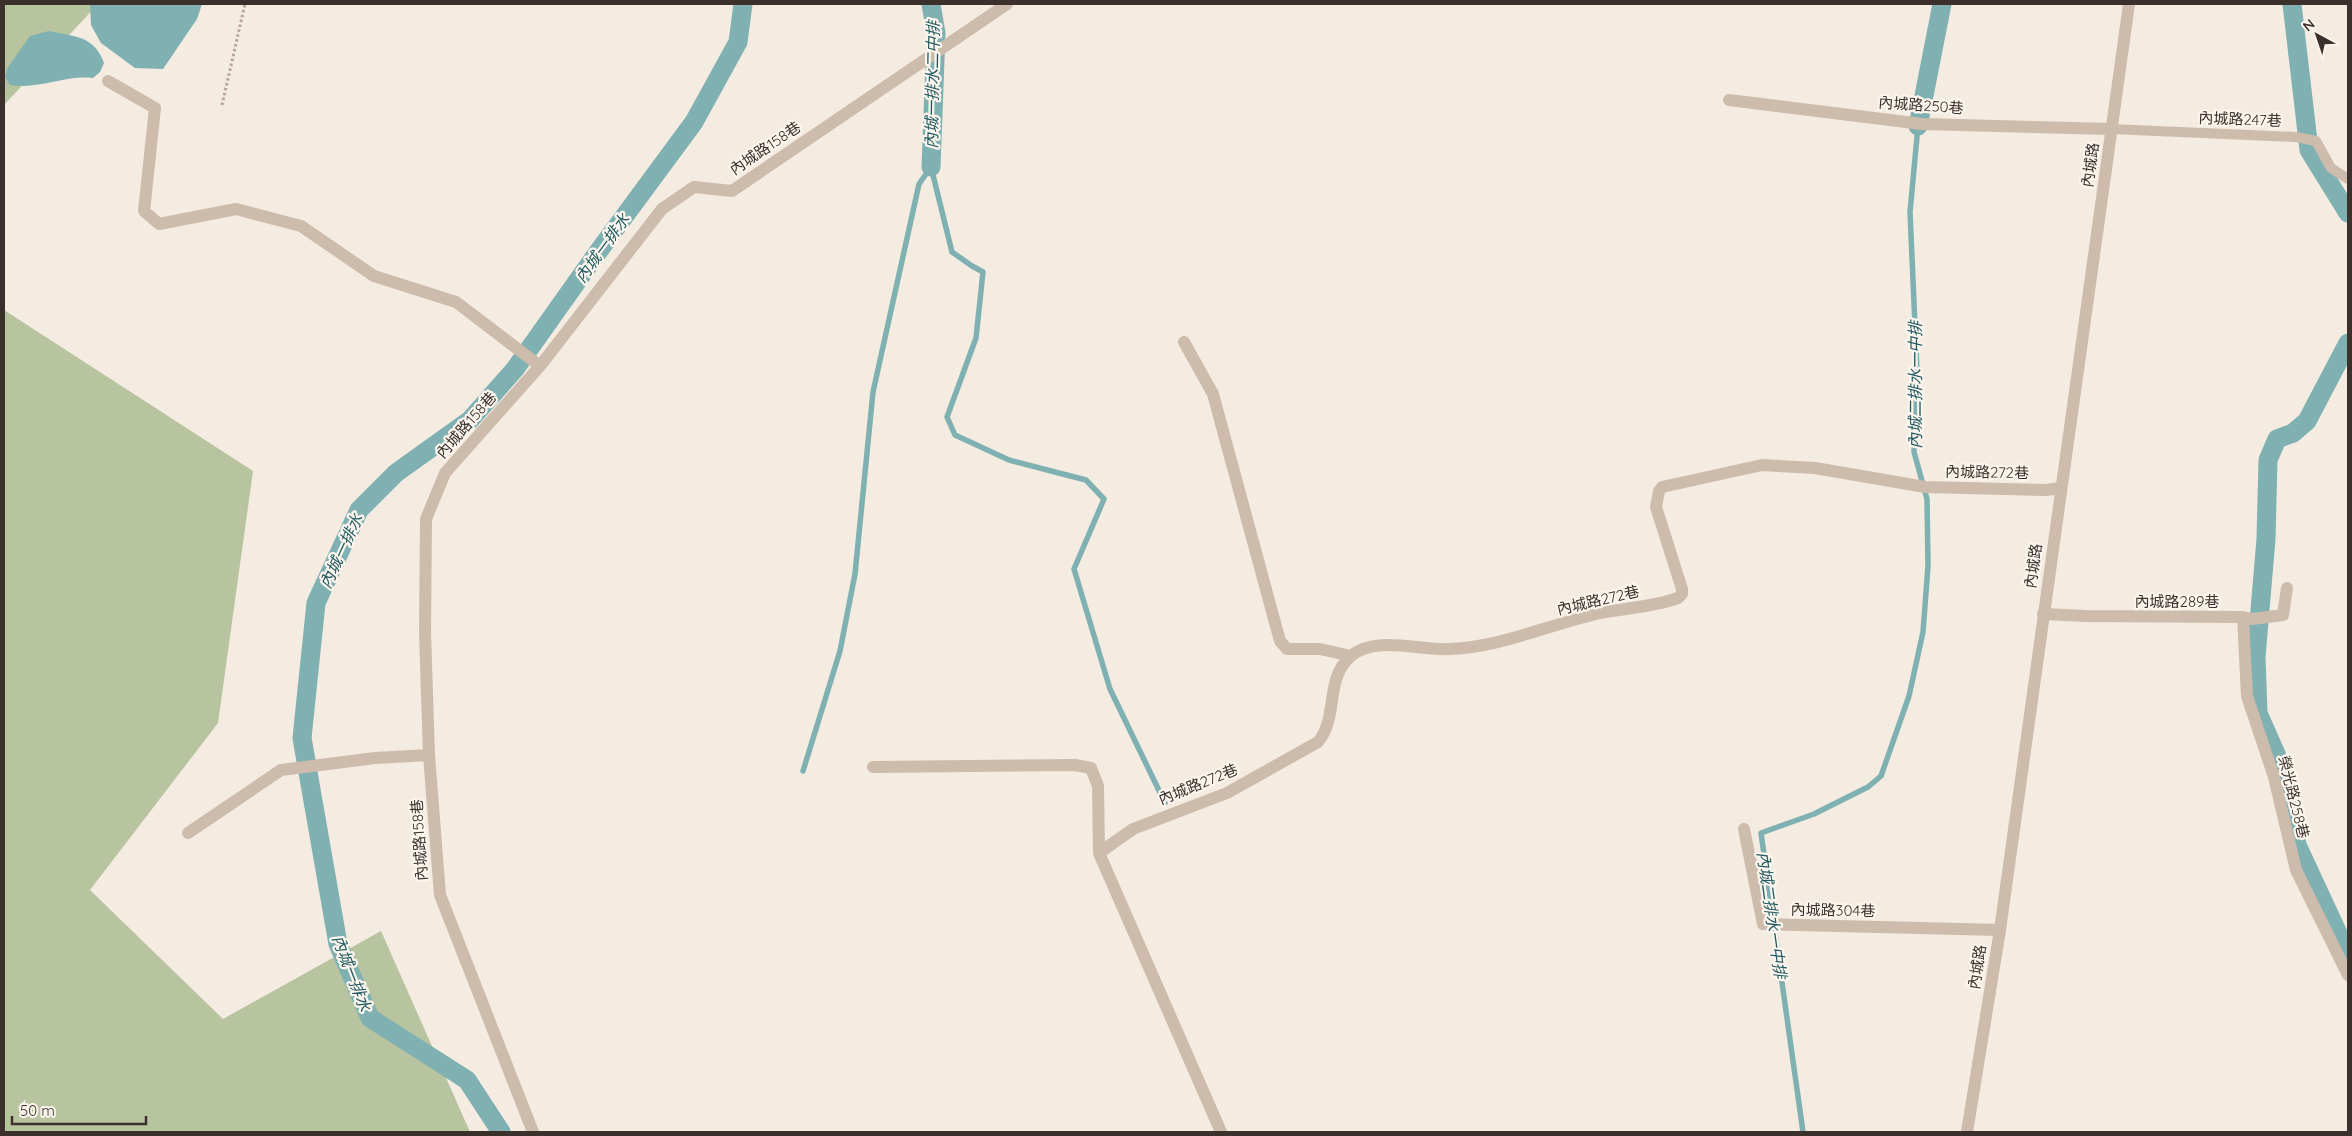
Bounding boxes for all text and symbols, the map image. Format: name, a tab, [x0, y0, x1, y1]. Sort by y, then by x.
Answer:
north arrow	[2292, 10, 2342, 60]
text: N	[2299, 15, 2318, 35]
water label: 內城一排水二中排	[921, 19, 943, 149]
street label: 內城路250巷	[1878, 93, 1964, 117]
street label: 內城路247巷	[2198, 108, 2282, 130]
street label: 內城路158巷	[726, 117, 804, 179]
street label: 內城路	[2077, 141, 2103, 189]
water label: 內城一排水	[570, 209, 634, 286]
water label: 內城二排水一中排	[1905, 319, 1925, 449]
street label: 內城路158巷	[432, 388, 500, 462]
street label: 內城路272巷	[1945, 462, 2029, 482]
water label: 內城一排水	[315, 510, 367, 591]
street label: 內城路	[2020, 542, 2046, 590]
street label: 內城路272巷	[1555, 581, 1641, 619]
street label: 內城路289巷	[2135, 592, 2219, 611]
street label: 榮光路258巷	[2275, 754, 2313, 840]
street label: 內城路272巷	[1155, 759, 1241, 809]
street label: 內城路158巷	[407, 799, 431, 881]
water label: 內城二排水一中排	[1753, 850, 1791, 982]
street label: 內城路304巷	[1790, 900, 1876, 920]
water label: 內城一排水	[328, 932, 376, 1015]
street label: 內城路	[1964, 943, 1990, 991]
scale bar	[12, 1094, 146, 1126]
text: 50 m	[20, 1101, 55, 1120]

